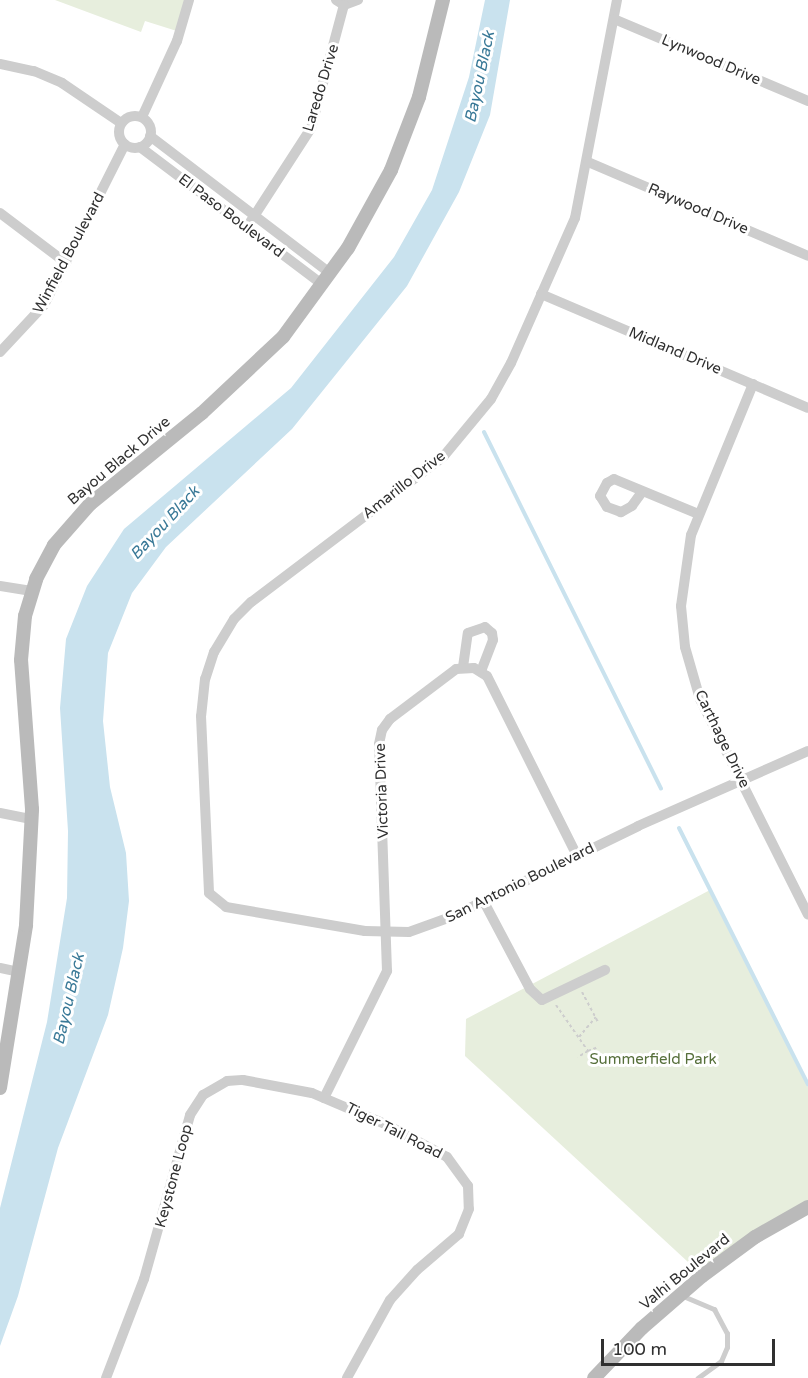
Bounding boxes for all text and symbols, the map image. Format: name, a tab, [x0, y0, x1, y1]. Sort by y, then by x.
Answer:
water label: Bayou Black	[461, 29, 499, 125]
street label: Lynwood Drive	[659, 31, 763, 89]
street label: Laredo Drive	[299, 42, 343, 134]
street label: El Paso Boulevard	[175, 170, 287, 262]
street label: Raywood Drive	[645, 180, 751, 238]
street label: Winfield Boulevard	[29, 189, 109, 317]
street label: Midland Drive	[626, 323, 724, 379]
street label: Bayou Black Drive	[64, 413, 174, 509]
street label: Amarillo Drive	[359, 447, 449, 523]
water label: Bayou Black	[126, 482, 204, 564]
street label: Carthage Drive	[691, 687, 753, 791]
street label: Victoria Drive	[371, 743, 393, 839]
street label: San Antonio Boulevard	[443, 839, 597, 927]
water label: Bayou Black	[49, 951, 89, 1047]
park label: Summerfield Park	[589, 1051, 717, 1069]
street label: Tiger Tail Road	[343, 1099, 445, 1163]
street label: Keystone Loop	[152, 1122, 196, 1230]
street label: Valhi Boulevard	[636, 1230, 734, 1314]
scale bar	[604, 1327, 778, 1365]
text: 100 m	[612, 1338, 667, 1360]

